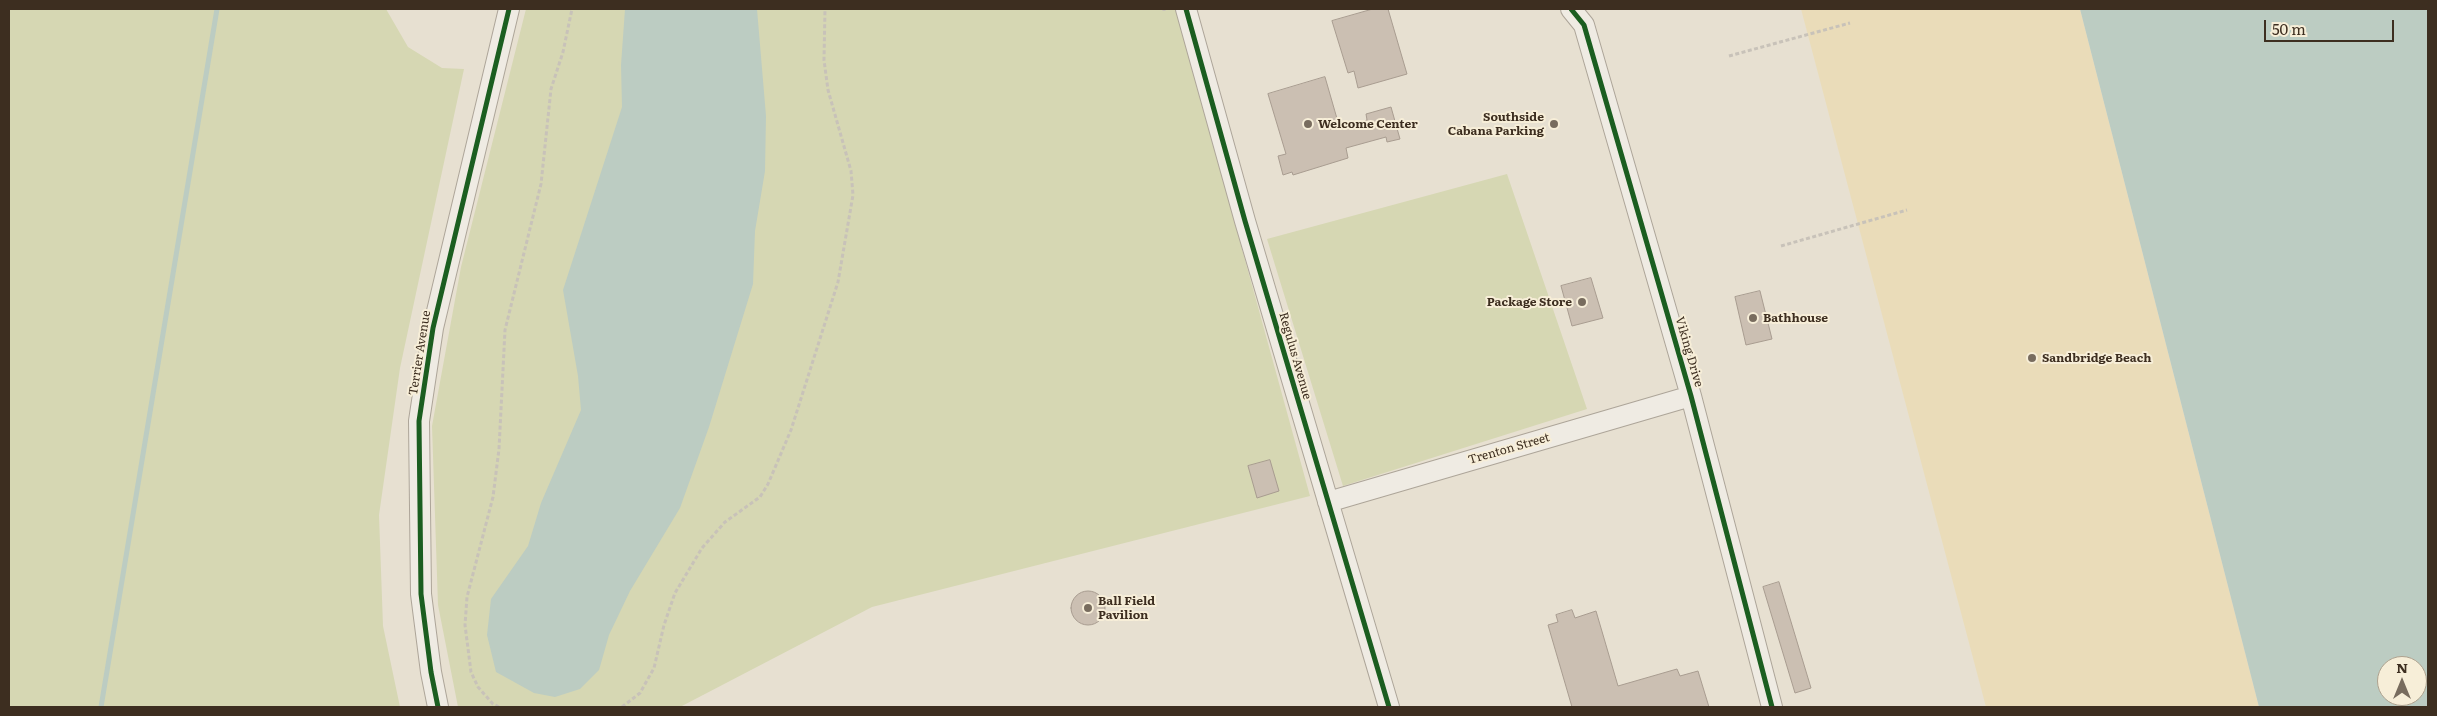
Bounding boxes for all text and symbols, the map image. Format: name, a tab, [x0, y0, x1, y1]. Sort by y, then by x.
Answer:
scale bar	[2267, 10, 2397, 42]
text: 50 m	[2272, 17, 2306, 40]
place label: Southside Cabana Parking	[1448, 110, 1544, 138]
place label: Welcome Center	[1318, 117, 1418, 131]
marker: Welcome Center	[1302, 118, 1314, 130]
marker: Southside Cabana Parking	[1548, 118, 1560, 130]
place label: Package Store	[1487, 295, 1572, 309]
marker: Package Store	[1576, 296, 1588, 308]
street label: Terrier Avenue	[406, 310, 434, 396]
street label: Regulus Avenue	[1276, 311, 1314, 401]
place label: Bathhouse	[1763, 311, 1828, 325]
marker: Bathhouse	[1747, 312, 1759, 324]
street label: Viking Drive	[1672, 315, 1706, 389]
place label: Sandbridge Beach	[2042, 351, 2151, 365]
marker: Sandbridge Beach	[2026, 352, 2038, 364]
street label: Trenton Street	[1467, 430, 1551, 468]
place label: Ball Field Pavilion	[1098, 594, 1155, 622]
marker: Ball Field Pavilion	[1082, 602, 1094, 614]
north arrow	[2377, 656, 2427, 706]
text: N	[2396, 657, 2408, 677]

